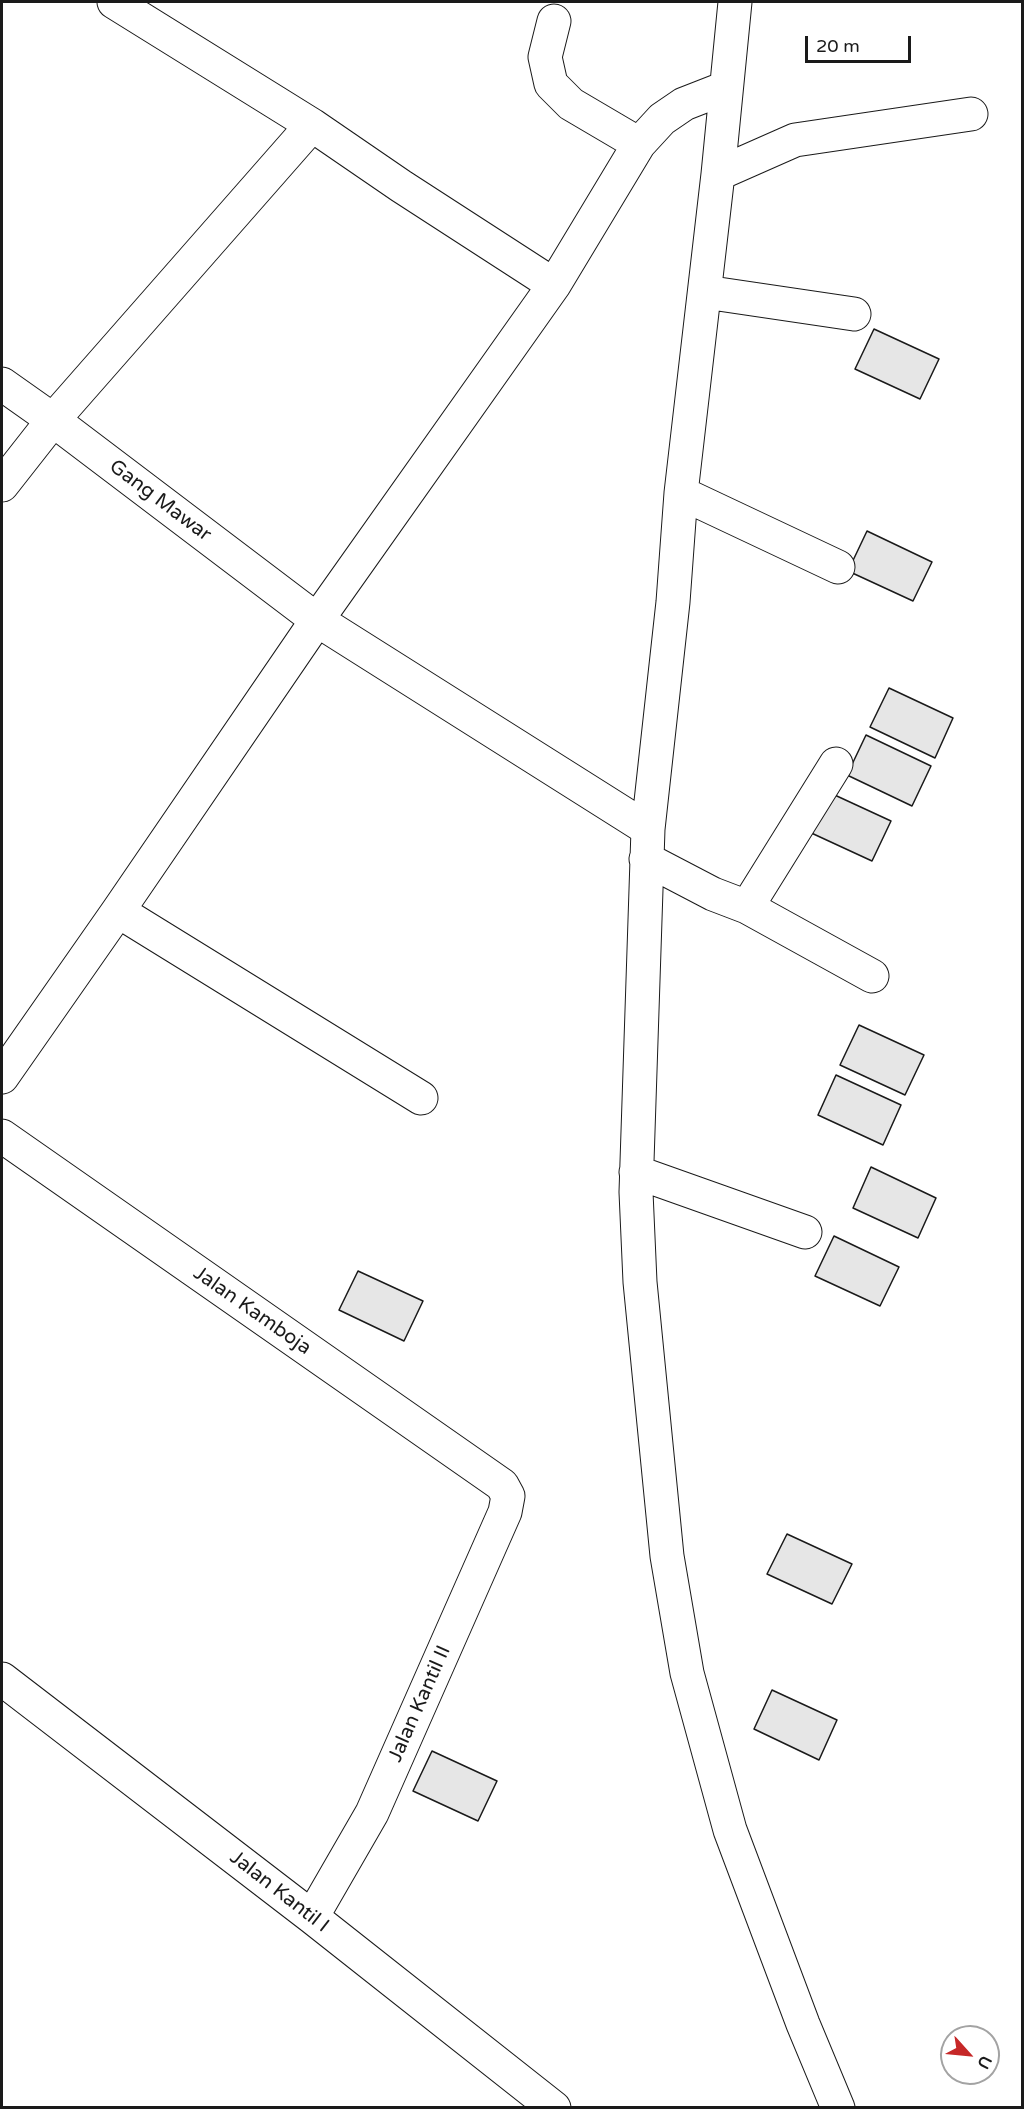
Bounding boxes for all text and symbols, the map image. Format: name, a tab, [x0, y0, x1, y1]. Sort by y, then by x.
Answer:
scale bar	[808, 24, 914, 62]
text: 20 m	[816, 35, 860, 57]
street label: Gang Mawar	[104, 455, 216, 547]
street label: Jalan Kamboja	[188, 1262, 316, 1360]
street label: Jalan Kantil II	[384, 1642, 456, 1766]
street label: Jalan Kantil I	[225, 1846, 333, 1938]
north arrow	[940, 2025, 1000, 2085]
text: U	[973, 2052, 996, 2072]

